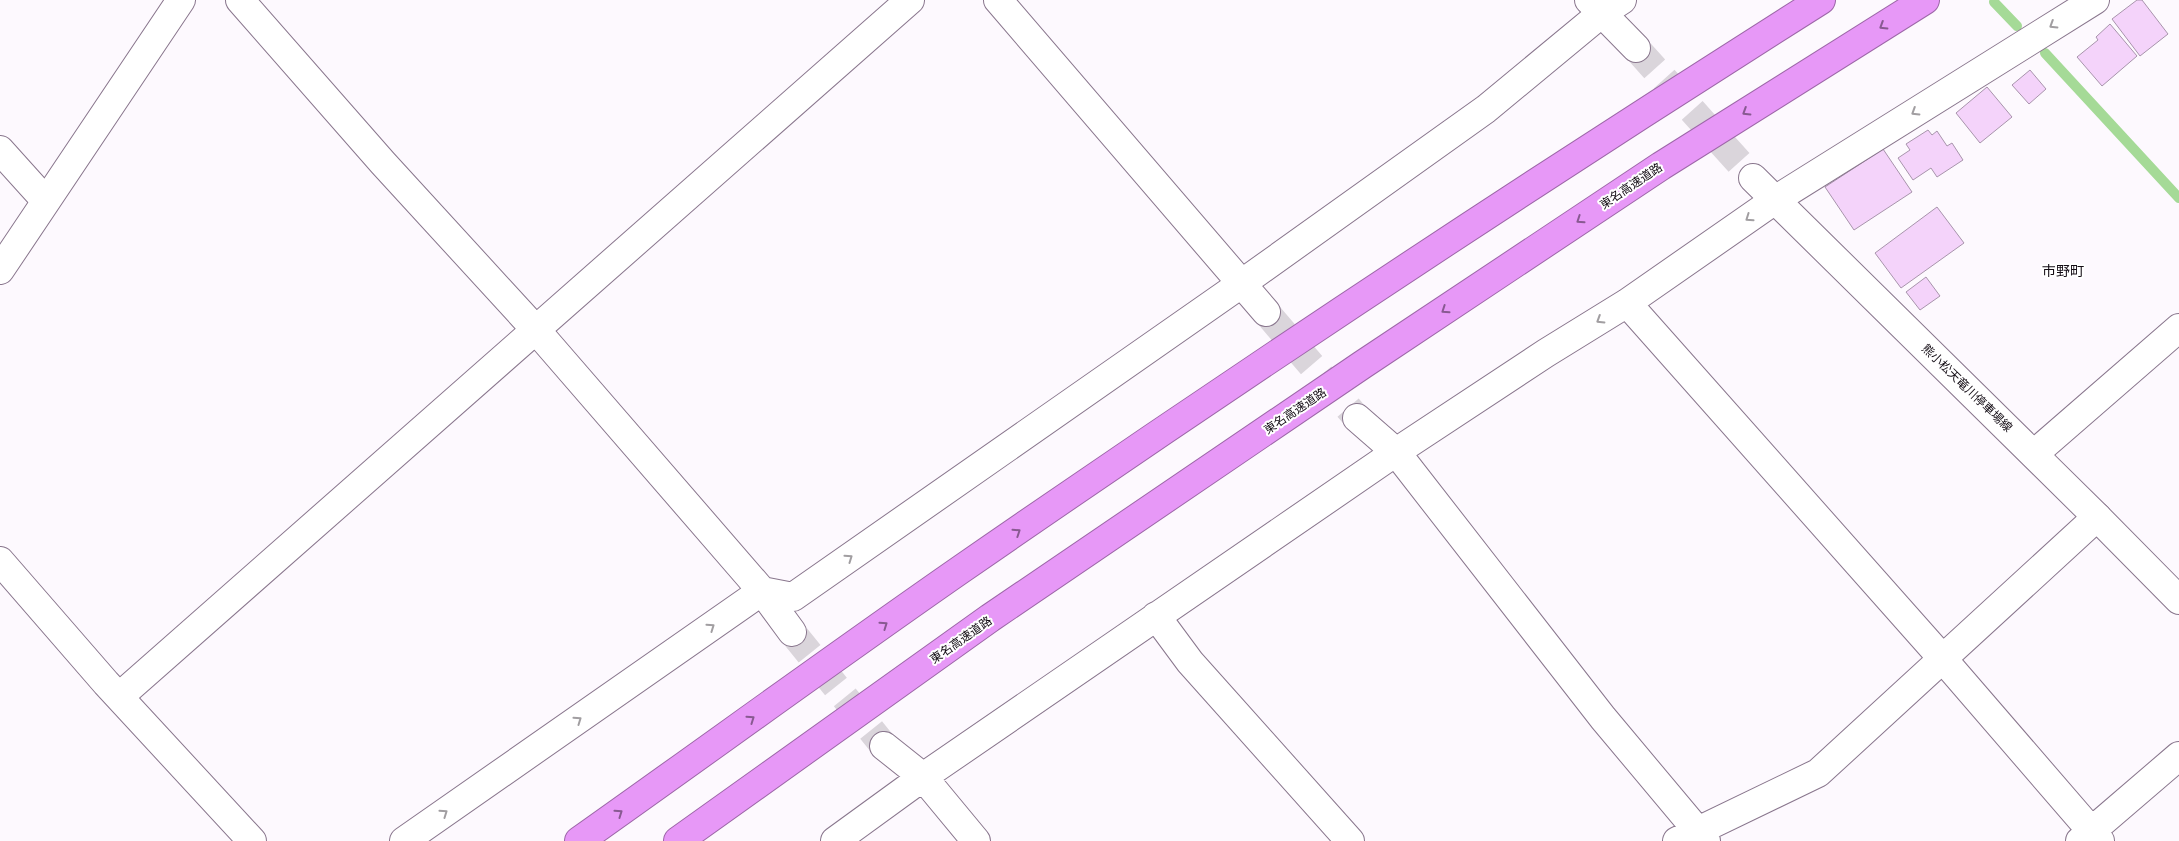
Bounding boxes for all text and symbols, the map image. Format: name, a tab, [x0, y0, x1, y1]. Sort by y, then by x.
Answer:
one-way arrow	[2049, 19, 2058, 29]
one-way arrow	[1880, 20, 1889, 29]
one-way arrow	[1912, 105, 1921, 115]
one-way arrow	[1742, 106, 1751, 116]
street label: 東名高速道路	[1596, 158, 1665, 213]
one-way arrow	[1745, 212, 1755, 221]
one-way arrow	[1576, 213, 1585, 223]
district label: 市野町	[2042, 261, 2084, 280]
one-way arrow	[1441, 303, 1450, 313]
one-way arrow	[1597, 313, 1606, 323]
street label: 熊小松天竜川停車場線	[1918, 340, 2016, 435]
street label: 東名高速道路	[1260, 383, 1329, 438]
one-way arrow	[1011, 529, 1021, 538]
one-way arrow	[843, 555, 853, 564]
street label: 東名高速道路	[926, 612, 995, 667]
one-way arrow	[878, 622, 888, 631]
one-way arrow	[705, 624, 715, 633]
one-way arrow	[745, 716, 755, 725]
one-way arrow	[572, 717, 581, 726]
one-way arrow	[438, 810, 448, 819]
one-way arrow	[613, 810, 623, 819]

